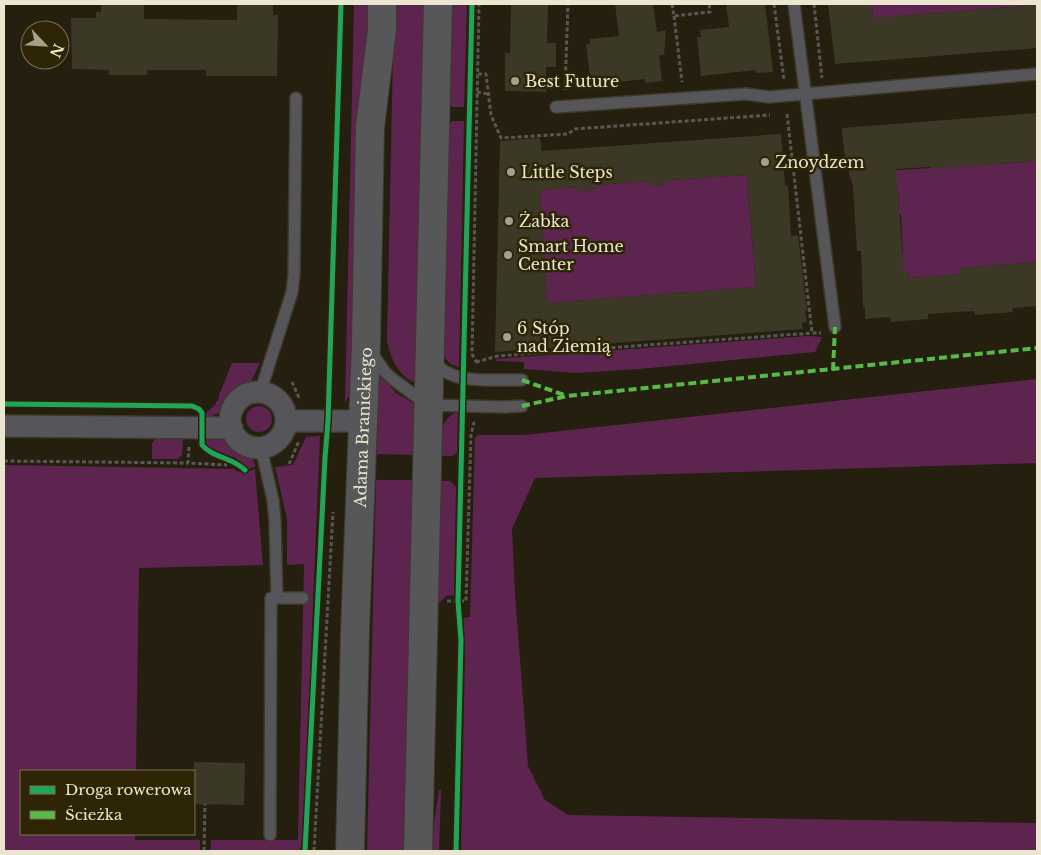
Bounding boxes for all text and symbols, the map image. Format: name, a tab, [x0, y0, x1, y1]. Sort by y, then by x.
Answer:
north arrow	[20, 20, 70, 70]
text: N	[46, 41, 68, 60]
place label: Best Future	[525, 71, 619, 91]
marker: Best Future	[509, 75, 521, 87]
place label: Znoydzem	[775, 152, 864, 172]
marker: Znoydzem	[759, 156, 771, 168]
place label: Little Steps	[521, 162, 613, 182]
marker: Little Steps	[505, 166, 517, 178]
place label: Żabka	[519, 211, 570, 231]
marker: Żabka	[503, 215, 515, 227]
place label: Smart Home Center	[518, 236, 624, 274]
marker: Smart Home Center	[502, 249, 514, 261]
place label: 6 Stóp nad Ziemią	[517, 318, 612, 356]
marker: 6 Stóp nad Ziemią	[501, 331, 513, 343]
street label: Adama Branickiego	[350, 347, 376, 509]
legend	[20, 770, 195, 835]
text: Droga rowerowa	[65, 780, 192, 799]
text: Ścieżka	[65, 805, 123, 824]

